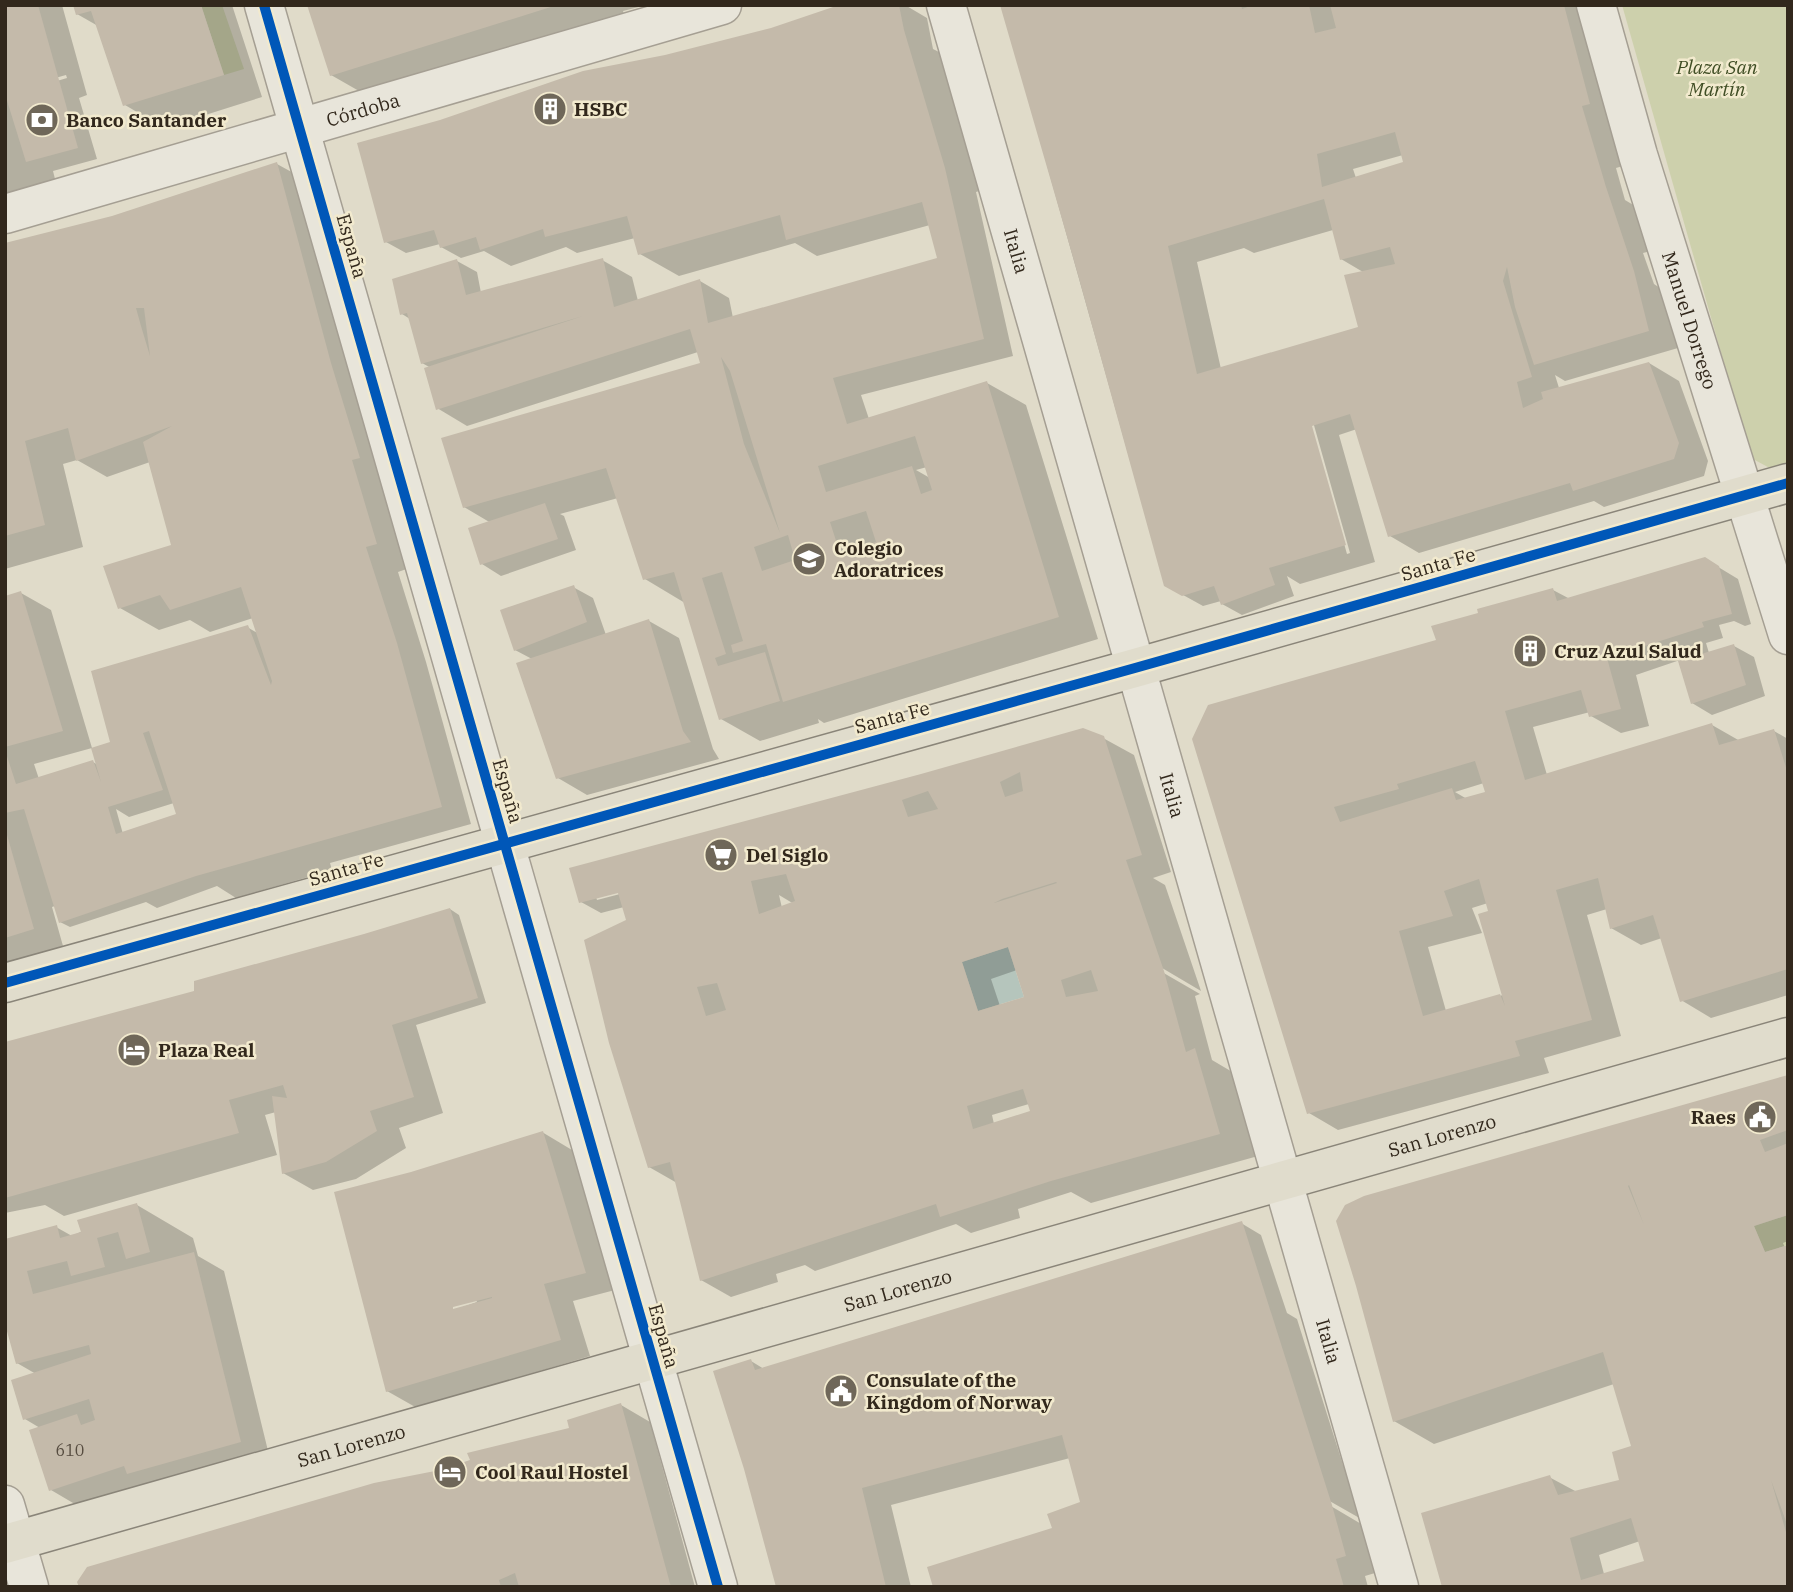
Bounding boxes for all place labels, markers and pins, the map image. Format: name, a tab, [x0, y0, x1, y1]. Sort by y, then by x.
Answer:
building icon: HSBC	[531, 90, 569, 128]
place label: HSBC	[574, 97, 627, 121]
bank icon: Banco Santander	[23, 101, 61, 139]
place label: Banco Santander	[66, 108, 227, 132]
place label: Colegio Adoratrices	[834, 536, 944, 582]
school or university icon: Colegio Adoratrices	[790, 540, 828, 578]
building icon: Cruz Azul Salud	[1511, 632, 1549, 670]
place label: Cruz Azul Salud	[1554, 639, 1702, 663]
supermarket icon: Del Siglo	[702, 836, 740, 874]
place label: Del Siglo	[746, 843, 828, 867]
hotel icon: Plaza Real	[115, 1031, 153, 1069]
place label: Plaza Real	[158, 1038, 254, 1062]
public building icon: Raes	[1741, 1098, 1779, 1136]
place label: Raes	[1691, 1105, 1736, 1129]
place label: Consulate of the Kingdom of Norway	[866, 1368, 1052, 1414]
public building icon: Consulate of the Kingdom of Norway	[822, 1372, 860, 1410]
hotel icon: Cool Raul Hostel	[431, 1453, 469, 1491]
place label: Cool Raul Hostel	[475, 1460, 628, 1484]

